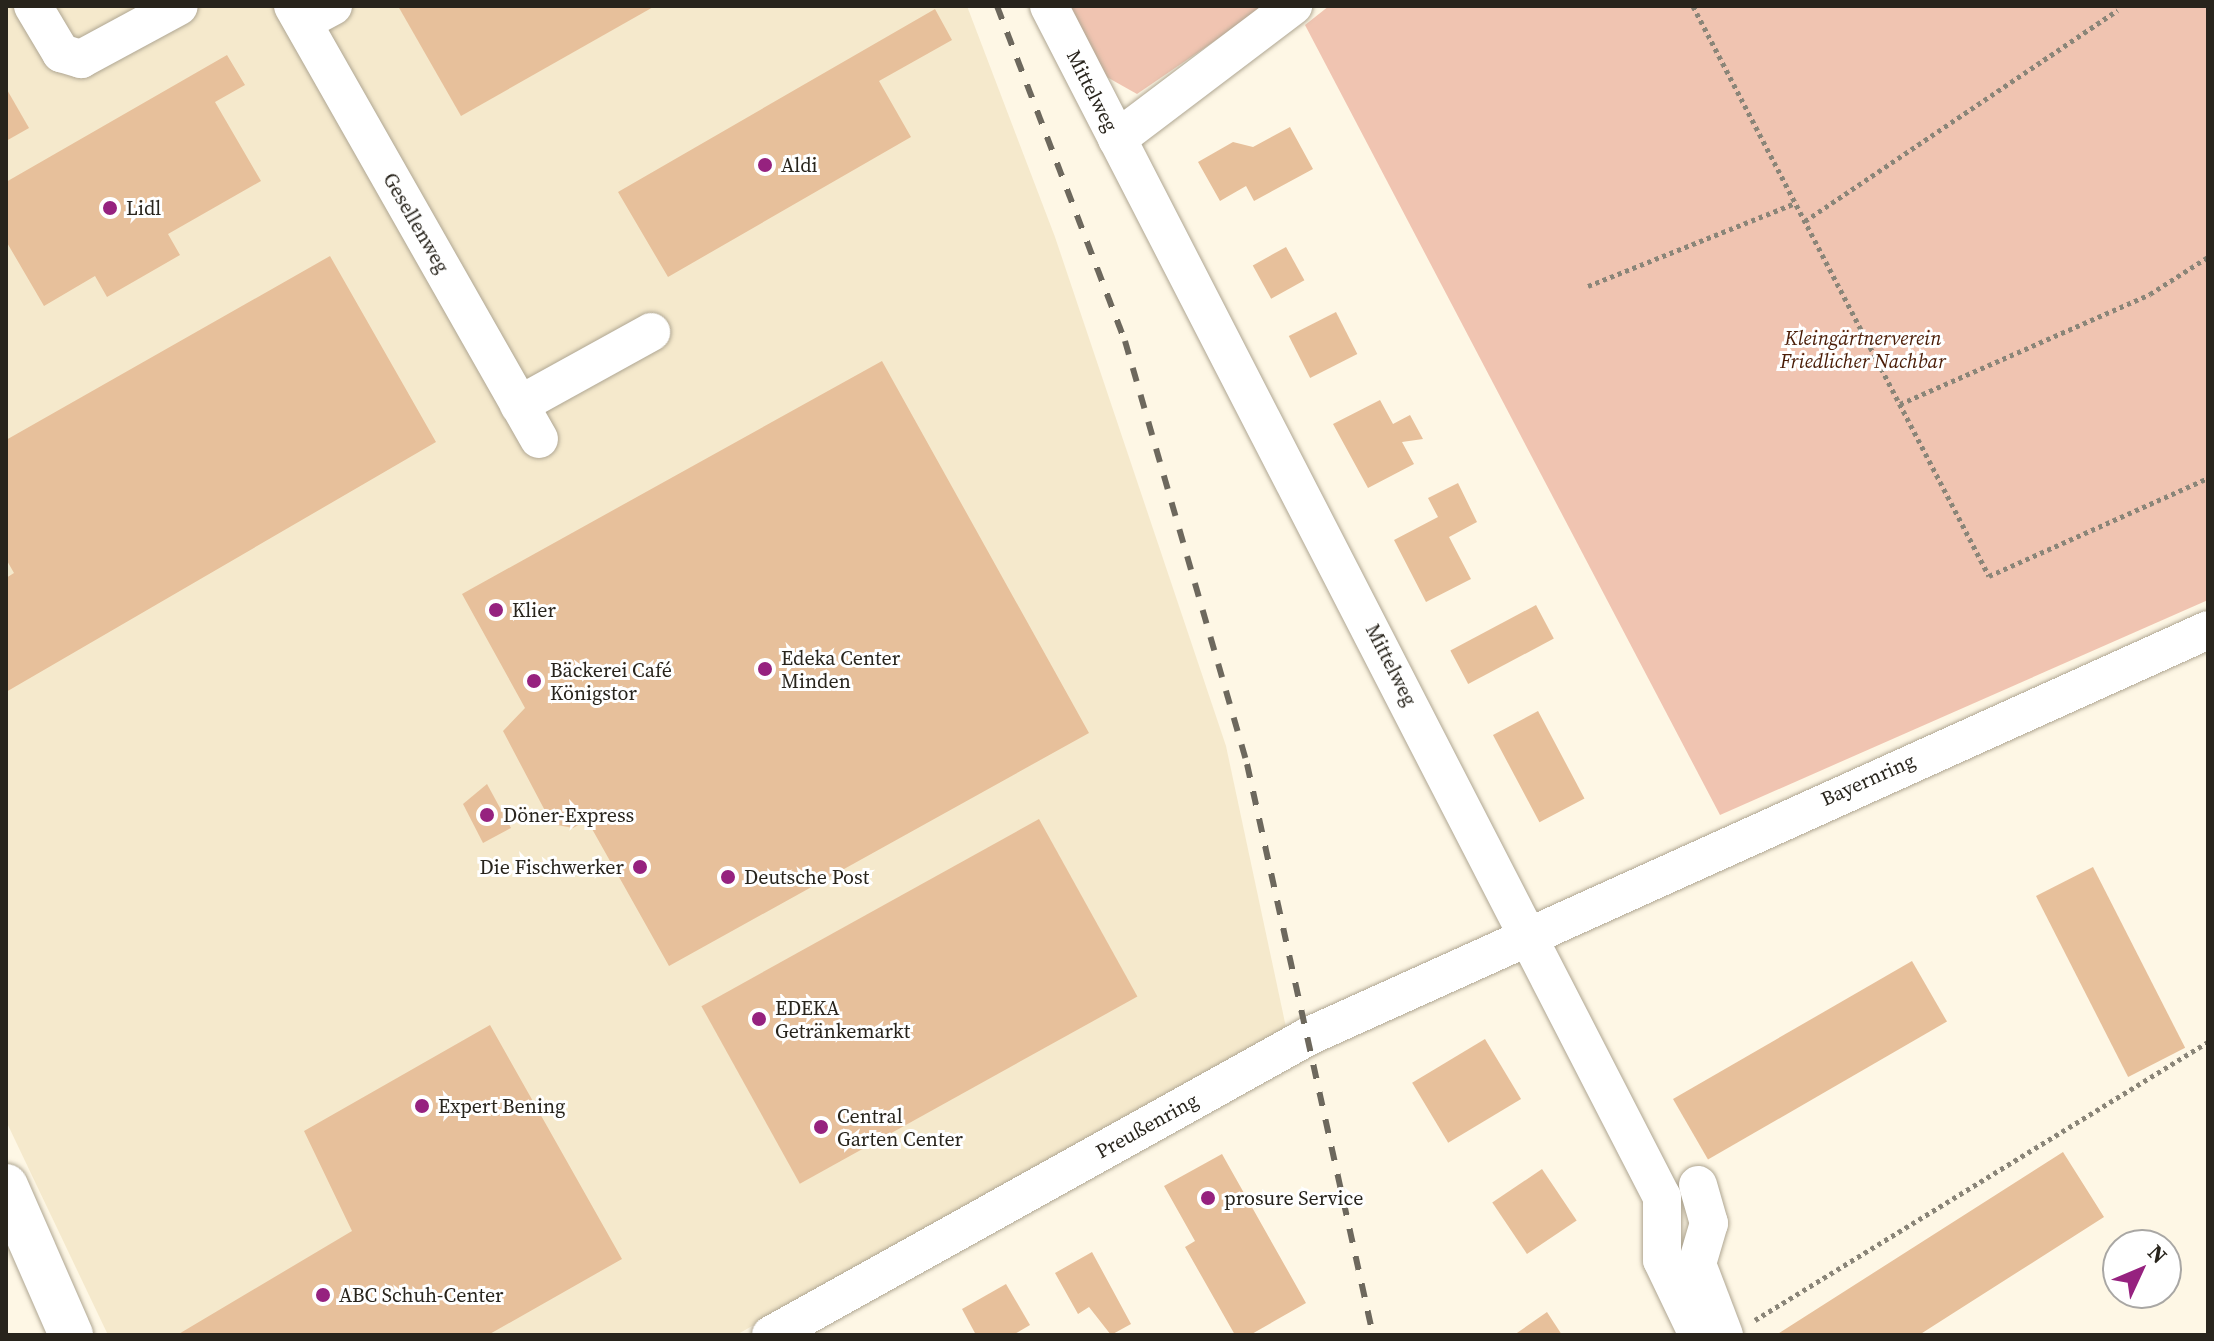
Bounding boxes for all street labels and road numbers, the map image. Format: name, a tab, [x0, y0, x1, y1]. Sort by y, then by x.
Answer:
street label: Mittelweg	[1061, 46, 1123, 136]
street label: Gesellenweg	[378, 169, 454, 277]
street label: Mittelweg	[1360, 620, 1422, 710]
street label: Bayernring	[1817, 749, 1919, 811]
street label: Preußenring	[1092, 1088, 1202, 1164]

